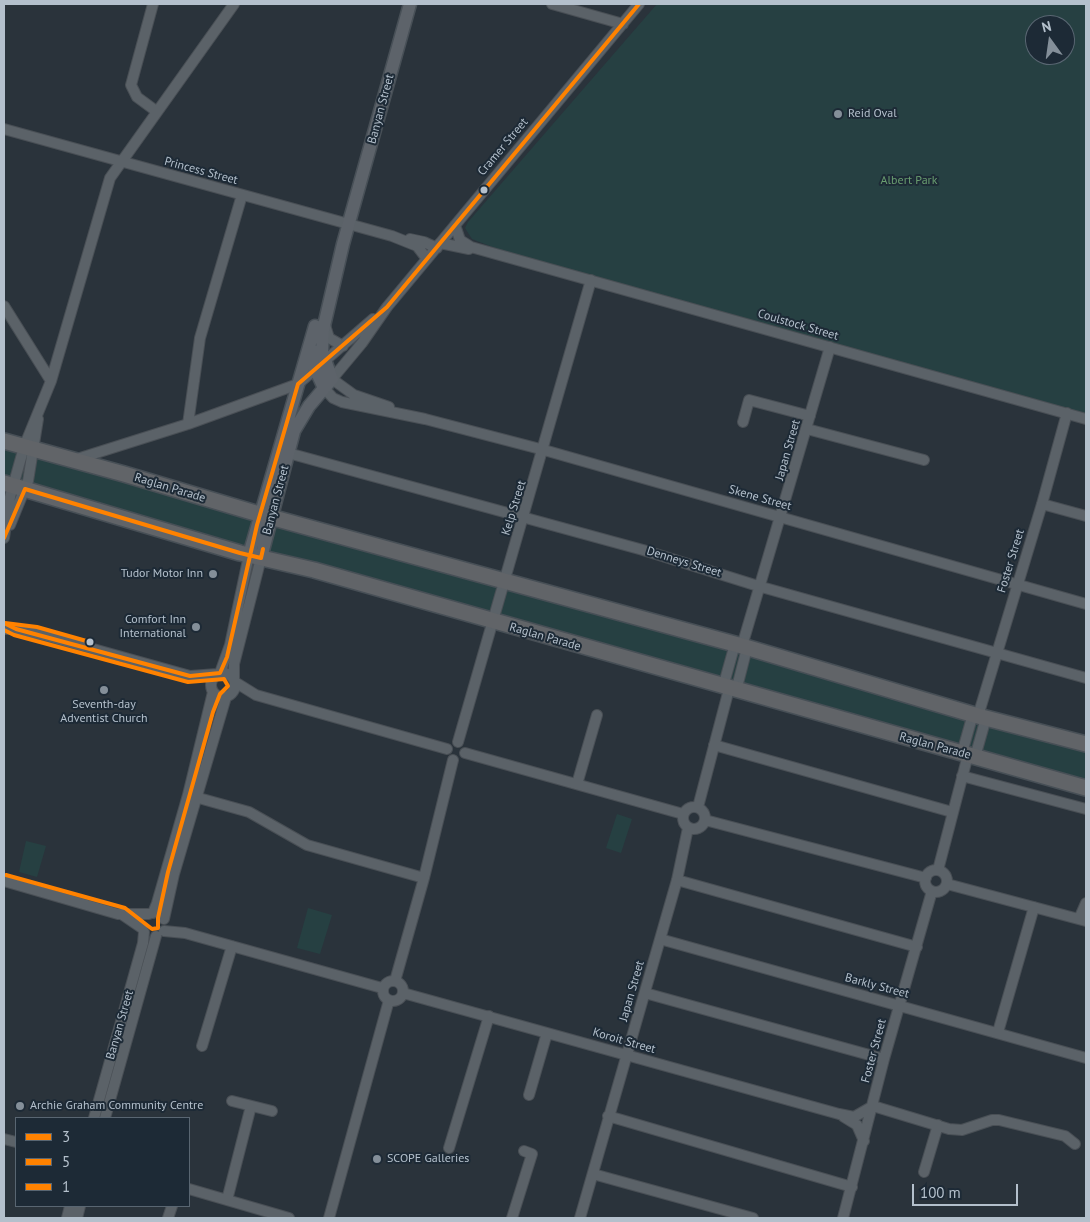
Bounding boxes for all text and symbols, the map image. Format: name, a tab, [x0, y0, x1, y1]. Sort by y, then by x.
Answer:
north arrow	[1025, 15, 1075, 65]
text: N	[1040, 17, 1053, 36]
street label: Banyan Street	[365, 73, 397, 145]
place label: Reid Oval	[848, 107, 897, 121]
marker: Reid Oval	[832, 108, 844, 120]
street label: Cramer Street	[475, 115, 531, 179]
street label: Princess Street	[163, 154, 239, 188]
park label: Albert Park	[881, 174, 937, 188]
unlabelled marker	[479, 185, 489, 195]
street label: Coulstock Street	[756, 307, 840, 343]
street label: Japan Street	[772, 418, 804, 482]
street label: Banyan Street	[260, 464, 292, 536]
street label: Raglan Parade	[133, 470, 207, 506]
street label: Kelp Street	[499, 479, 529, 537]
street label: Skene Street	[727, 482, 793, 514]
street label: Foster Street	[995, 528, 1027, 594]
street label: Denneys Street	[645, 544, 723, 580]
place label: Tudor Motor Inn	[121, 567, 203, 581]
marker: Tudor Motor Inn	[207, 568, 219, 580]
place label: Comfort Inn International	[120, 613, 186, 641]
street label: Raglan Parade	[508, 620, 582, 654]
marker: Comfort Inn International	[190, 621, 202, 633]
unlabelled marker	[85, 637, 95, 647]
marker: Seventh-day Adventist Church	[98, 684, 110, 696]
place label: Seventh-day Adventist Church	[60, 698, 148, 726]
street label: Raglan Parade	[898, 730, 972, 762]
street label: Japan Street	[616, 959, 648, 1023]
street label: Barkly Street	[843, 971, 911, 1001]
street label: Banyan Street	[103, 989, 137, 1061]
street label: Foster Street	[859, 1017, 889, 1085]
street label: Koroit Street	[591, 1025, 657, 1057]
place label: Archie Graham Community Centre	[30, 1099, 203, 1113]
marker: Archie Graham Community Centre	[14, 1100, 26, 1112]
legend	[15, 1117, 190, 1207]
text: 3	[62, 1127, 70, 1146]
text: 5	[62, 1152, 70, 1171]
place label: SCOPE Galleries	[387, 1152, 469, 1166]
marker: SCOPE Galleries	[371, 1153, 383, 1165]
scale bar	[915, 1174, 1021, 1206]
text: 1	[62, 1177, 70, 1196]
text: 100 m	[920, 1183, 961, 1202]

